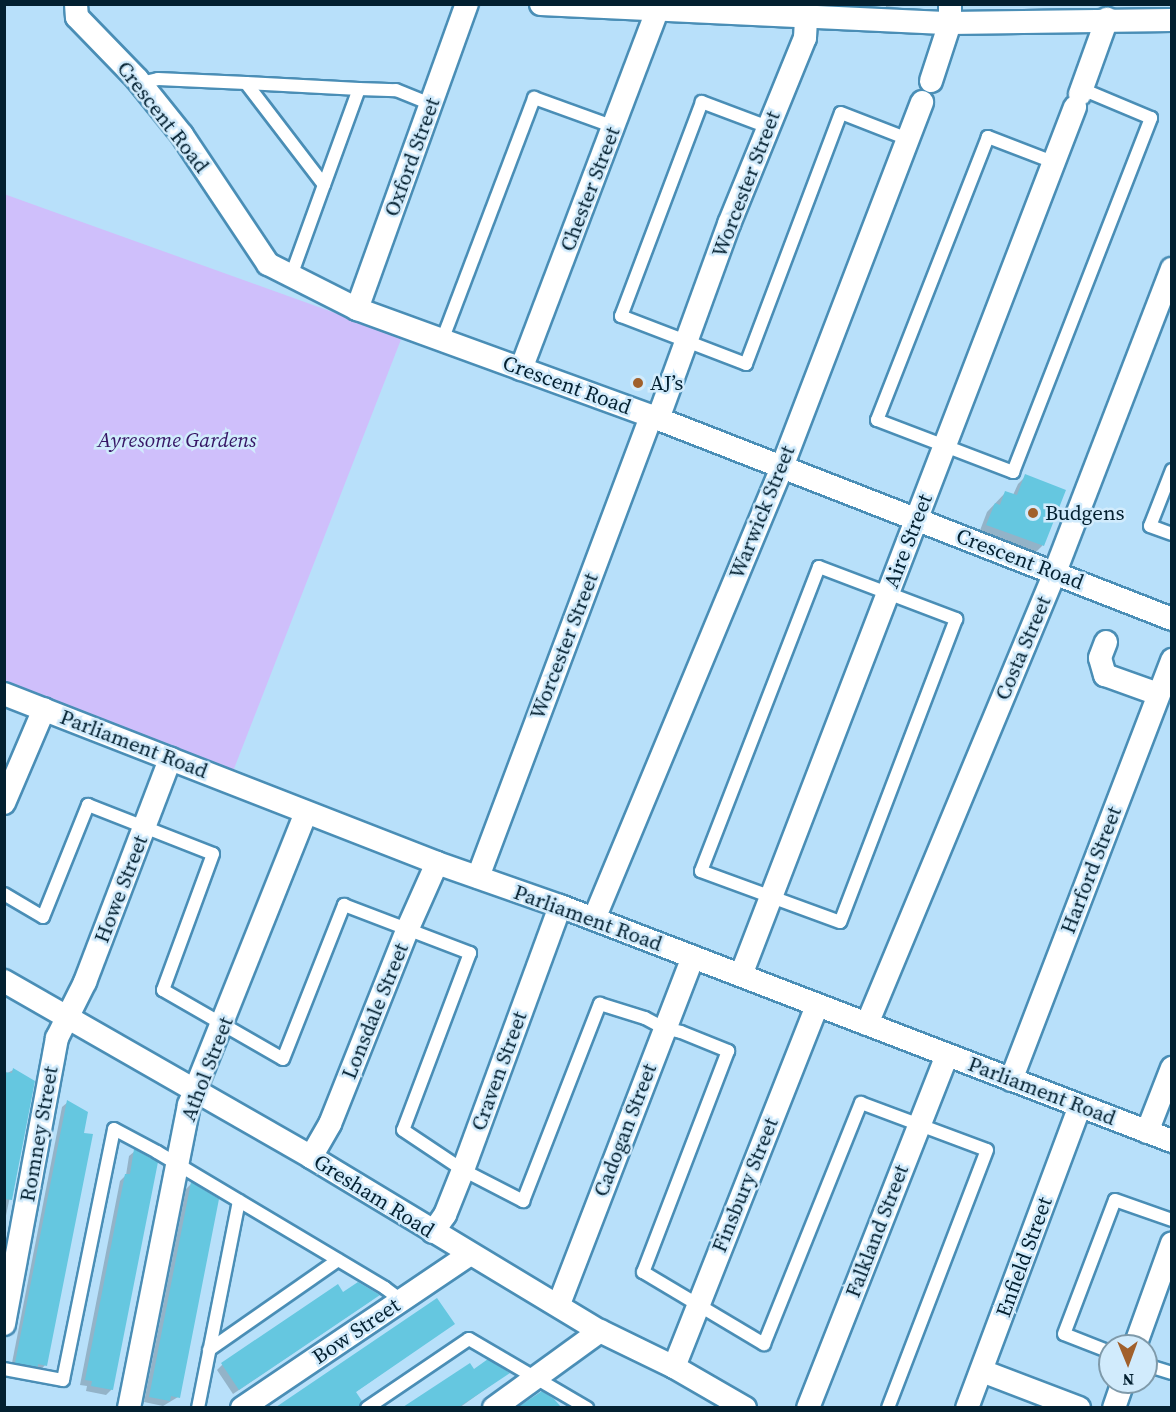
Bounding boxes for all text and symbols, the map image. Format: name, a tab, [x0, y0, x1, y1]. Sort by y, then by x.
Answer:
street label: Crescent Road	[112, 56, 214, 178]
street label: Oxford Street	[379, 94, 445, 220]
street label: Worcester Street	[707, 107, 785, 261]
street label: Chester Street	[555, 123, 625, 255]
street label: Crescent Road	[499, 350, 635, 420]
place label: AJ’s	[650, 370, 683, 396]
marker: AJ’s	[631, 376, 645, 390]
park label: Ayresome Gardens	[98, 427, 256, 453]
street label: Warwick Street	[724, 442, 800, 582]
street label: Aire Street	[879, 490, 937, 592]
place label: Budgens	[1045, 500, 1125, 526]
marker: Budgens	[1026, 506, 1040, 520]
street label: Crescent Road	[953, 523, 1087, 595]
street label: Worcester Street	[525, 569, 603, 723]
street label: Costa Street	[990, 592, 1056, 704]
street label: Parliament Road	[57, 704, 211, 784]
street label: Harford Street	[1055, 803, 1127, 937]
street label: Howe Street	[89, 832, 153, 946]
street label: Parliament Road	[510, 879, 666, 957]
street label: Lonsdale Street	[336, 939, 414, 1083]
street label: Craven Street	[466, 1008, 532, 1134]
street label: Athol Street	[176, 1013, 238, 1125]
street label: Parliament Road	[965, 1051, 1119, 1131]
street label: Cadogan Street	[588, 1060, 662, 1200]
street label: Romney Street	[15, 1064, 63, 1204]
street label: Finsbury Street	[707, 1114, 783, 1256]
street label: Gresham Road	[309, 1149, 439, 1243]
street label: Falkland Street	[840, 1161, 914, 1301]
street label: Enfield Street	[991, 1193, 1057, 1321]
street label: Bow Street	[308, 1293, 404, 1369]
north arrow	[1098, 1334, 1158, 1394]
text: N	[1122, 1369, 1134, 1391]

